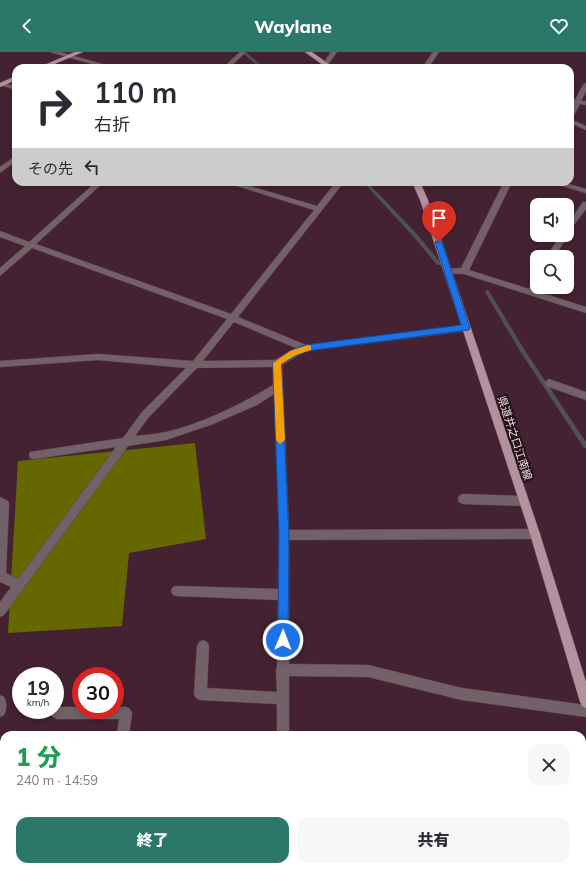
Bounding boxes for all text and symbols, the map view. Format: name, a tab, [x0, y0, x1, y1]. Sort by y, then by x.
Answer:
icon: back	[16, 15, 38, 37]
text: Waylane	[254, 15, 332, 38]
icon: heart	[548, 15, 570, 37]
text: 110 m	[94, 75, 177, 110]
icon: right	[28, 80, 80, 132]
text: 右折	[94, 113, 130, 136]
icon: left	[81, 156, 103, 178]
text: その先	[28, 159, 73, 178]
map controls	[530, 198, 574, 294]
button: sound	[530, 198, 574, 242]
pin	[422, 201, 456, 242]
icon: arrive	[428, 207, 450, 229]
button: search	[530, 250, 574, 294]
street label: 県道井之口江南線	[495, 394, 535, 482]
position arrow	[262, 619, 304, 661]
speed limit sign: 30	[72, 667, 124, 719]
text: 19	[26, 675, 50, 700]
text: km/h	[27, 696, 49, 709]
text: 1 分	[16, 742, 61, 772]
button: close	[528, 744, 570, 786]
text: 240 m · 14:59	[16, 772, 98, 788]
button: 終了	[16, 817, 289, 863]
button: 共有	[297, 817, 570, 863]

